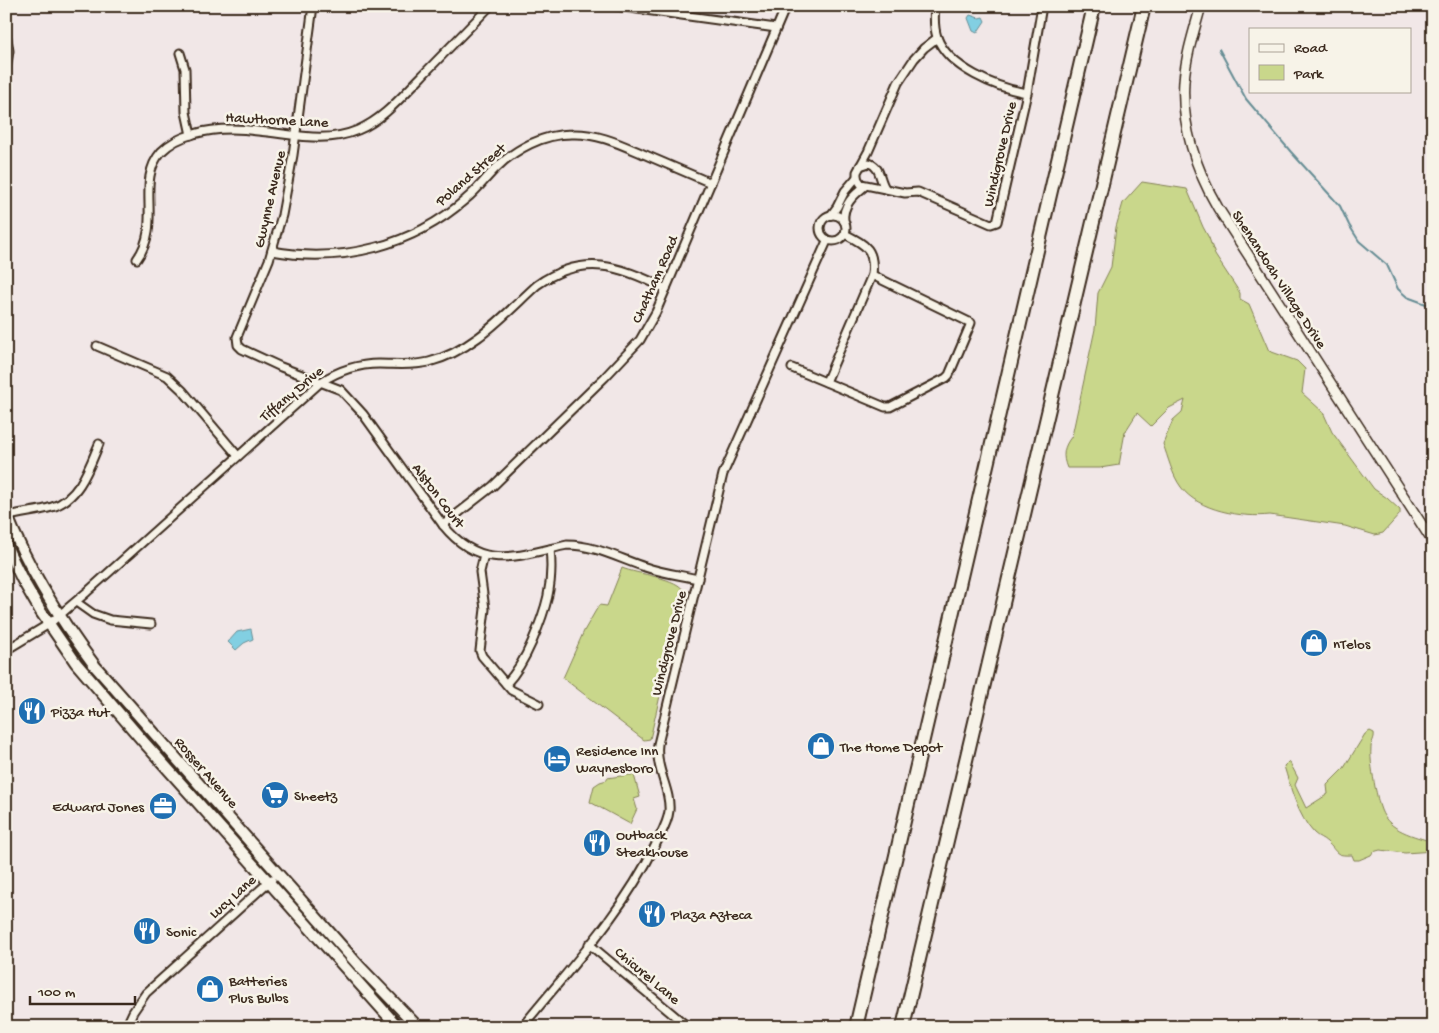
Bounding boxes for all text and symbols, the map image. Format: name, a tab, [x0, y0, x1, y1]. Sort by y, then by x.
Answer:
legend	[1249, 28, 1412, 92]
text: Road	[1294, 40, 1328, 58]
text: Park	[1293, 66, 1324, 84]
street label: Windigrove Drive	[980, 100, 1022, 209]
street label: Hawthorne Lane	[225, 109, 329, 133]
street label: Poland Street	[432, 139, 512, 212]
street label: Gwynne Avenue	[251, 149, 291, 250]
street label: Shenandoah Village Drive	[1227, 208, 1330, 353]
street label: Chatham Road	[628, 232, 684, 326]
street label: Tiffany Drive	[256, 363, 328, 427]
street label: Alston Court	[407, 460, 469, 534]
street label: Windigrove Drive	[648, 589, 692, 698]
shop icon: nTelos	[1299, 628, 1329, 658]
place label: nTelos	[1333, 636, 1371, 654]
restaurant icon: Pizza Hut	[17, 696, 47, 726]
place label: Pizza Hut	[50, 704, 111, 722]
shop icon: The Home Depot	[806, 731, 836, 761]
street label: Rosser Avenue	[170, 734, 241, 813]
place label: The Home Depot	[839, 739, 944, 757]
place label: Residence Inn Waynesboro	[576, 743, 658, 778]
hotel icon: Residence Inn Waynesboro	[542, 744, 572, 774]
supermarket icon: Sheetz	[260, 780, 290, 810]
place label: Sheetz	[294, 788, 338, 806]
office icon: Edward Jones	[148, 791, 178, 821]
place label: Edward Jones	[52, 799, 144, 817]
place label: Outback Steakhouse	[616, 827, 688, 862]
restaurant icon: Outback Steakhouse	[582, 828, 612, 858]
street label: Lucy Lane	[206, 871, 261, 923]
restaurant icon: Plaza Azteca	[637, 899, 667, 929]
place label: Plaza Azteca	[670, 907, 753, 925]
restaurant icon: Sonic	[132, 916, 162, 946]
place label: Sonic	[166, 924, 197, 942]
street label: Chicurel Lane	[610, 944, 683, 1009]
scale bar	[30, 973, 135, 1005]
place label: Batteries Plus Bulbs	[228, 973, 289, 1008]
shop icon: Batteries Plus Bulbs	[195, 974, 225, 1004]
text: 100 m	[37, 984, 76, 1002]

